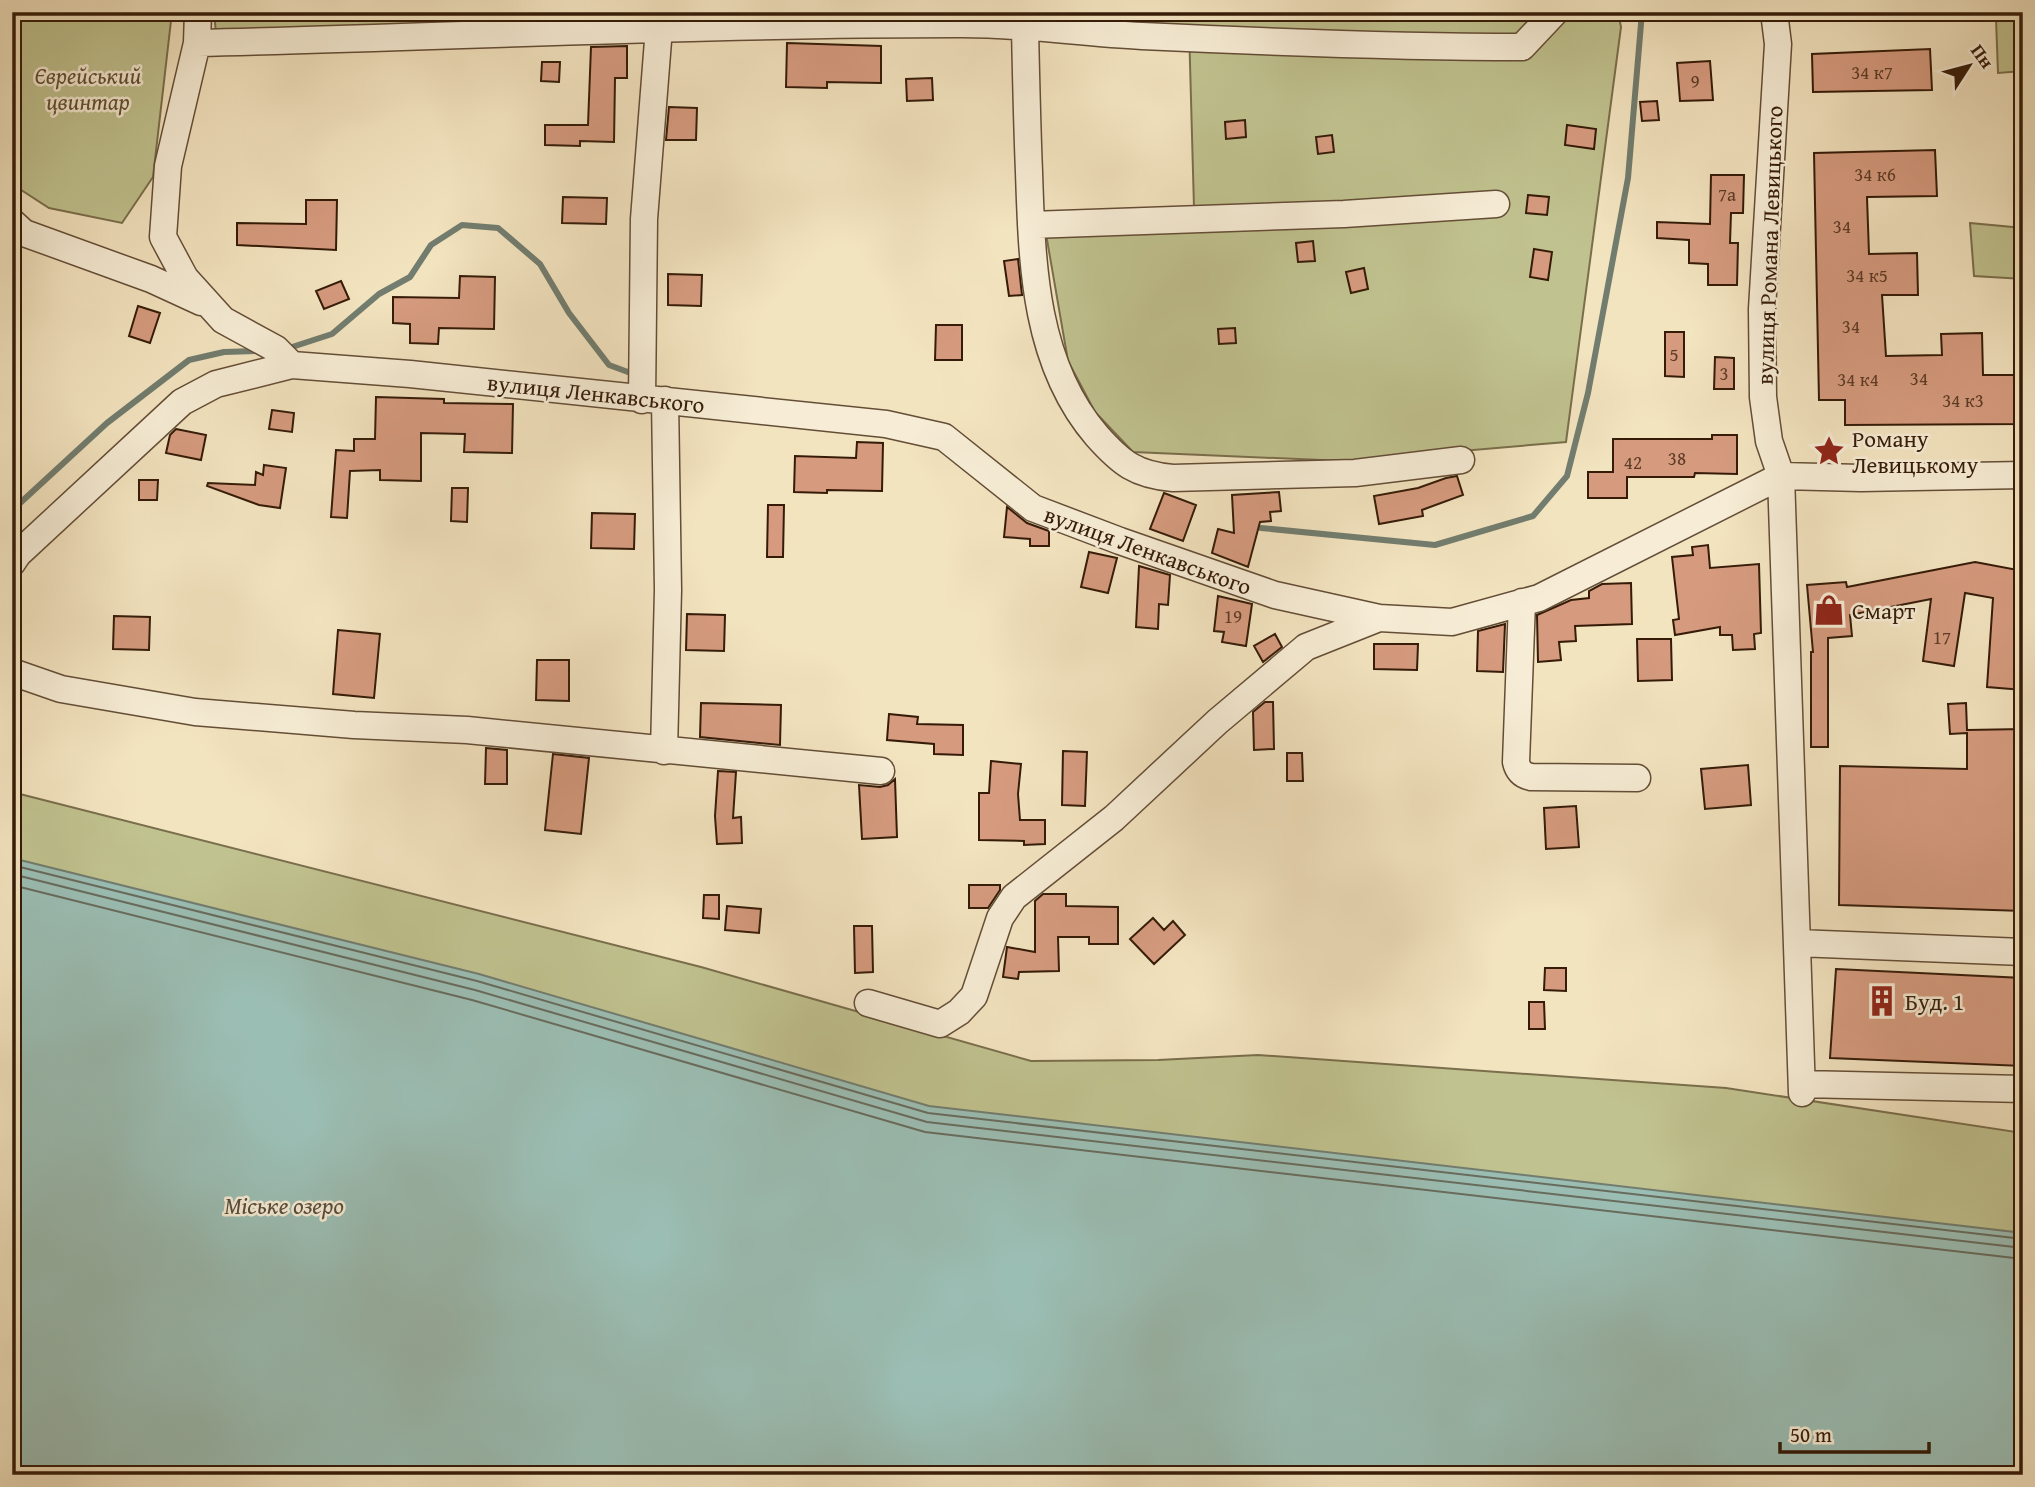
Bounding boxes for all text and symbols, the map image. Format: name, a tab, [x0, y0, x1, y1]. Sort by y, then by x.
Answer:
north arrow	[1934, 32, 2004, 102]
text: Пн	[1964, 38, 2001, 74]
house number: 34 к7	[1851, 58, 1893, 86]
park label: Єврейський цвинтар	[35, 59, 142, 118]
house number: 9	[1690, 67, 1700, 95]
street label: вулиця Романа Левицького	[1748, 105, 1790, 385]
house number: 34 к6	[1854, 160, 1896, 188]
house number: 7а	[1718, 180, 1736, 208]
house number: 34	[1833, 212, 1851, 240]
house number: 34 к5	[1846, 261, 1888, 289]
house number: 34	[1842, 312, 1860, 340]
house number: 5	[1669, 340, 1679, 368]
house number: 3	[1719, 359, 1729, 387]
house number: 34	[1910, 364, 1928, 392]
street label: вулиця Ленкавського	[486, 365, 706, 421]
house number: 34 к4	[1837, 365, 1879, 393]
house number: 34 к3	[1942, 386, 1984, 414]
place label: Роману Левицькому	[1852, 422, 1978, 481]
place icon: Роману Левицькому	[1812, 434, 1846, 468]
house number: 38	[1668, 444, 1686, 472]
house number: 42	[1624, 448, 1642, 476]
street label: вулиця Ленкавського	[1040, 497, 1256, 603]
shop icon: Смарт	[1812, 593, 1846, 627]
place label: Смарт	[1852, 594, 1915, 627]
house number: 19	[1224, 602, 1242, 630]
house number: 17	[1933, 623, 1951, 651]
building icon: Буд. 1	[1865, 984, 1899, 1018]
place label: Буд. 1	[1905, 985, 1964, 1018]
water label: Міське озеро	[224, 1188, 344, 1223]
scale bar	[1780, 1410, 1928, 1454]
text: 50 m	[1790, 1419, 1832, 1450]

